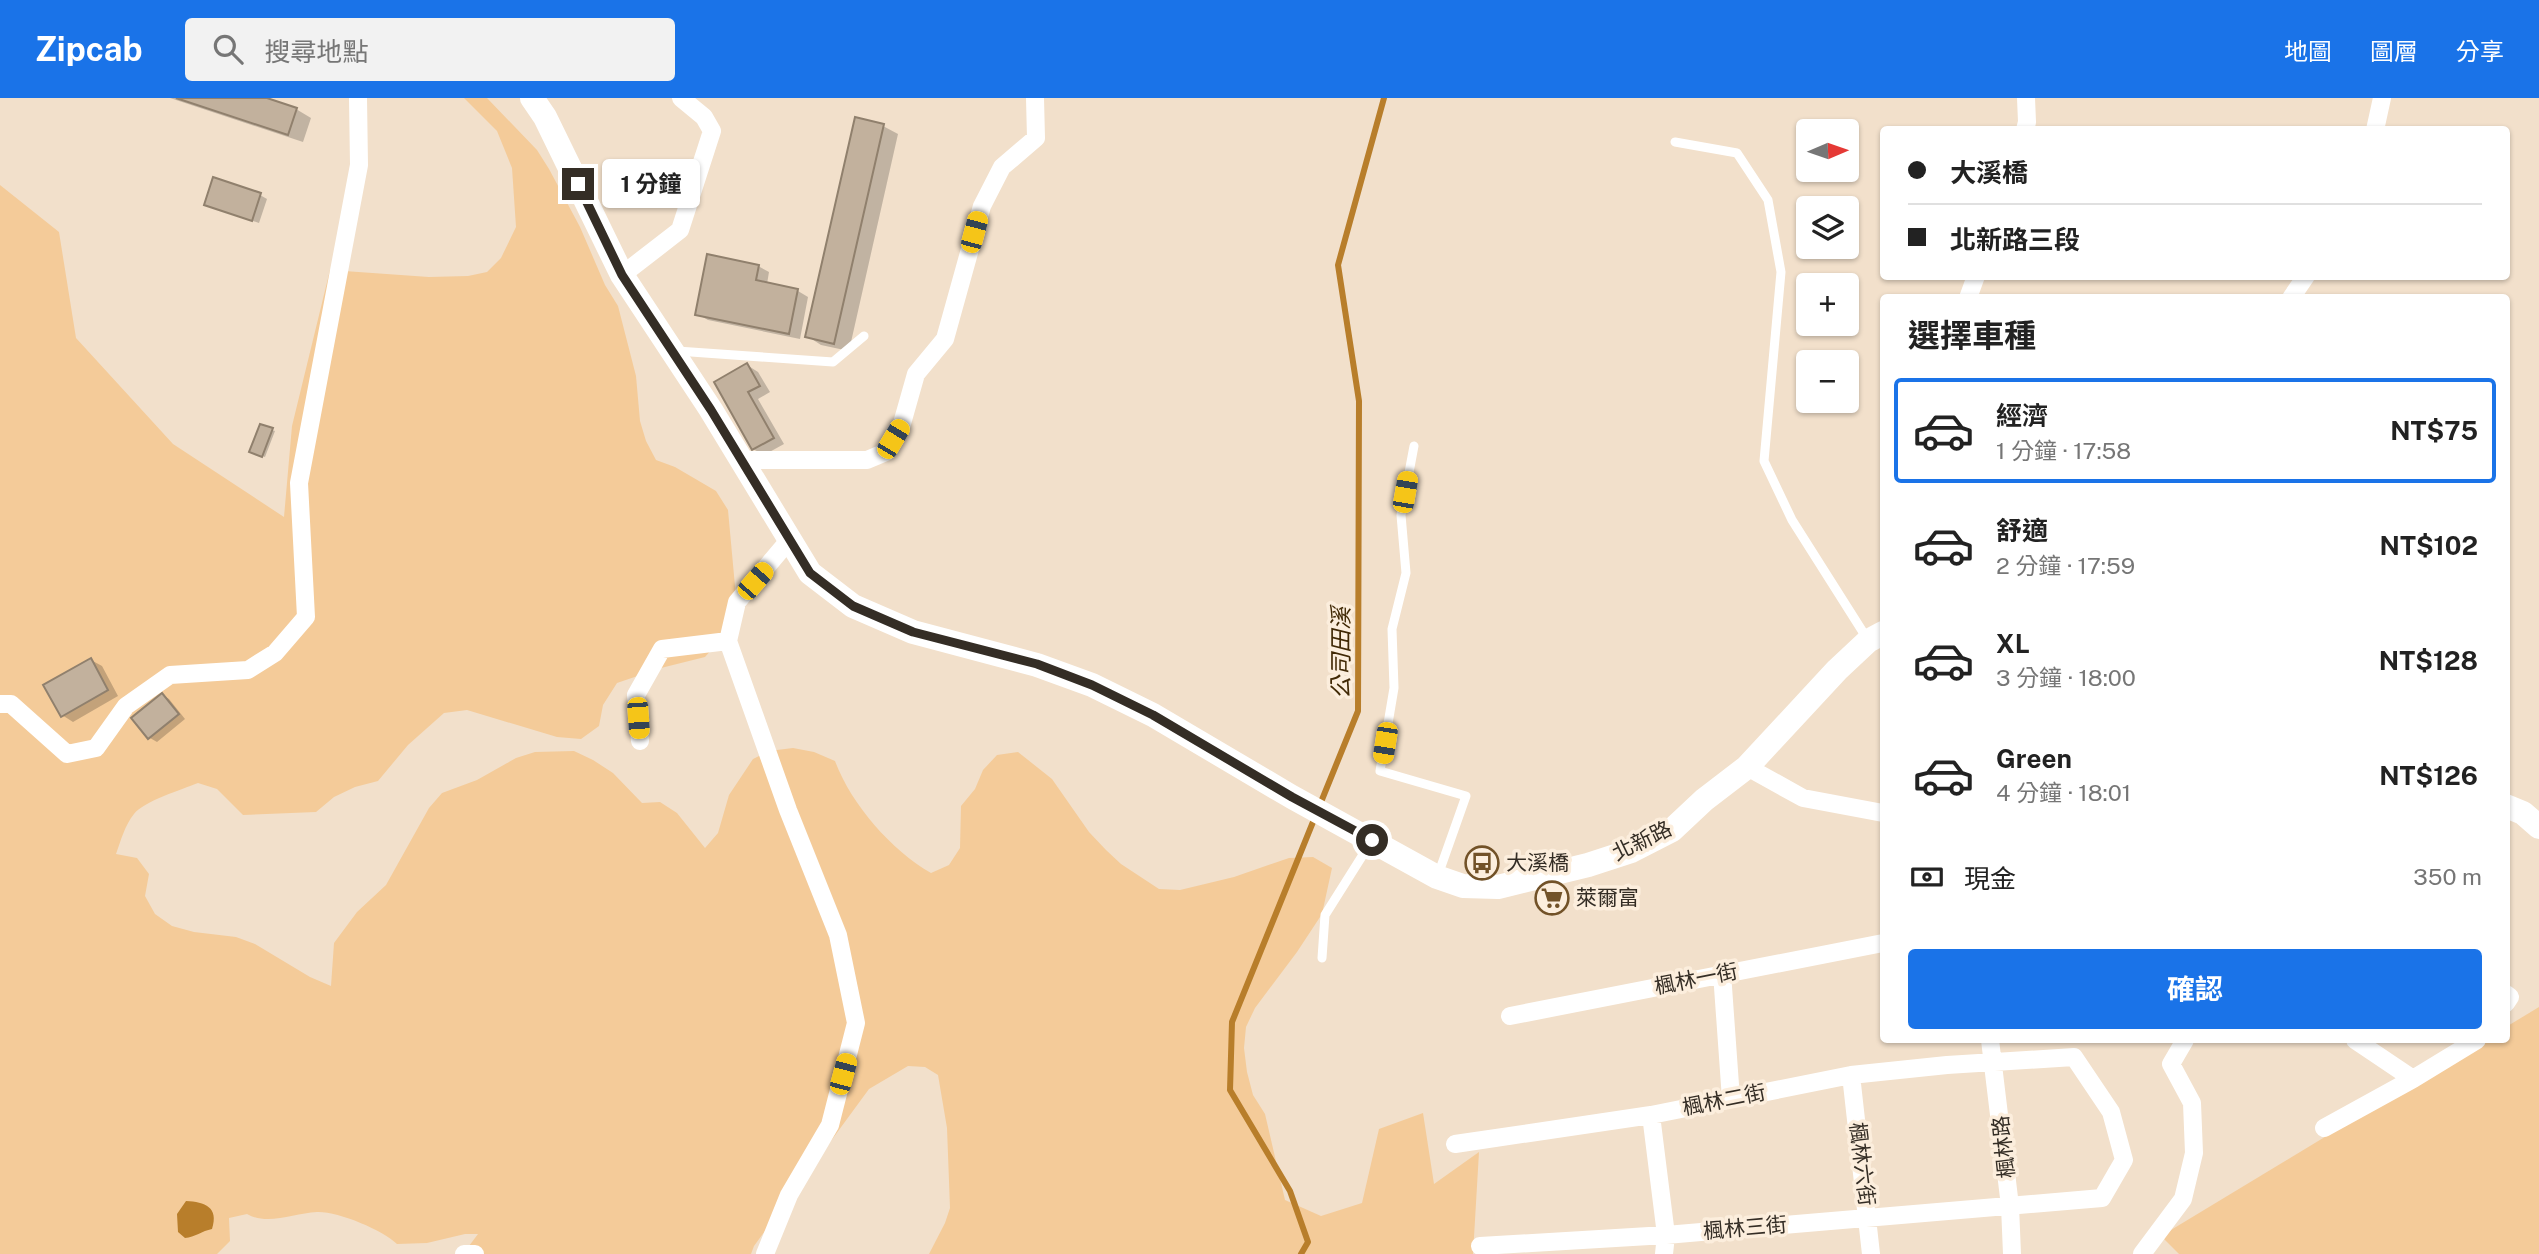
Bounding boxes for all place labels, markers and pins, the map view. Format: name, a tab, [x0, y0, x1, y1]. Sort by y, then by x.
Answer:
bus stop icon: 大溪橋	[1463, 844, 1501, 882]
place label: 大溪橋	[1506, 850, 1569, 875]
supermarket icon: 萊爾富	[1533, 879, 1571, 917]
place label: 萊爾富	[1576, 885, 1639, 910]

